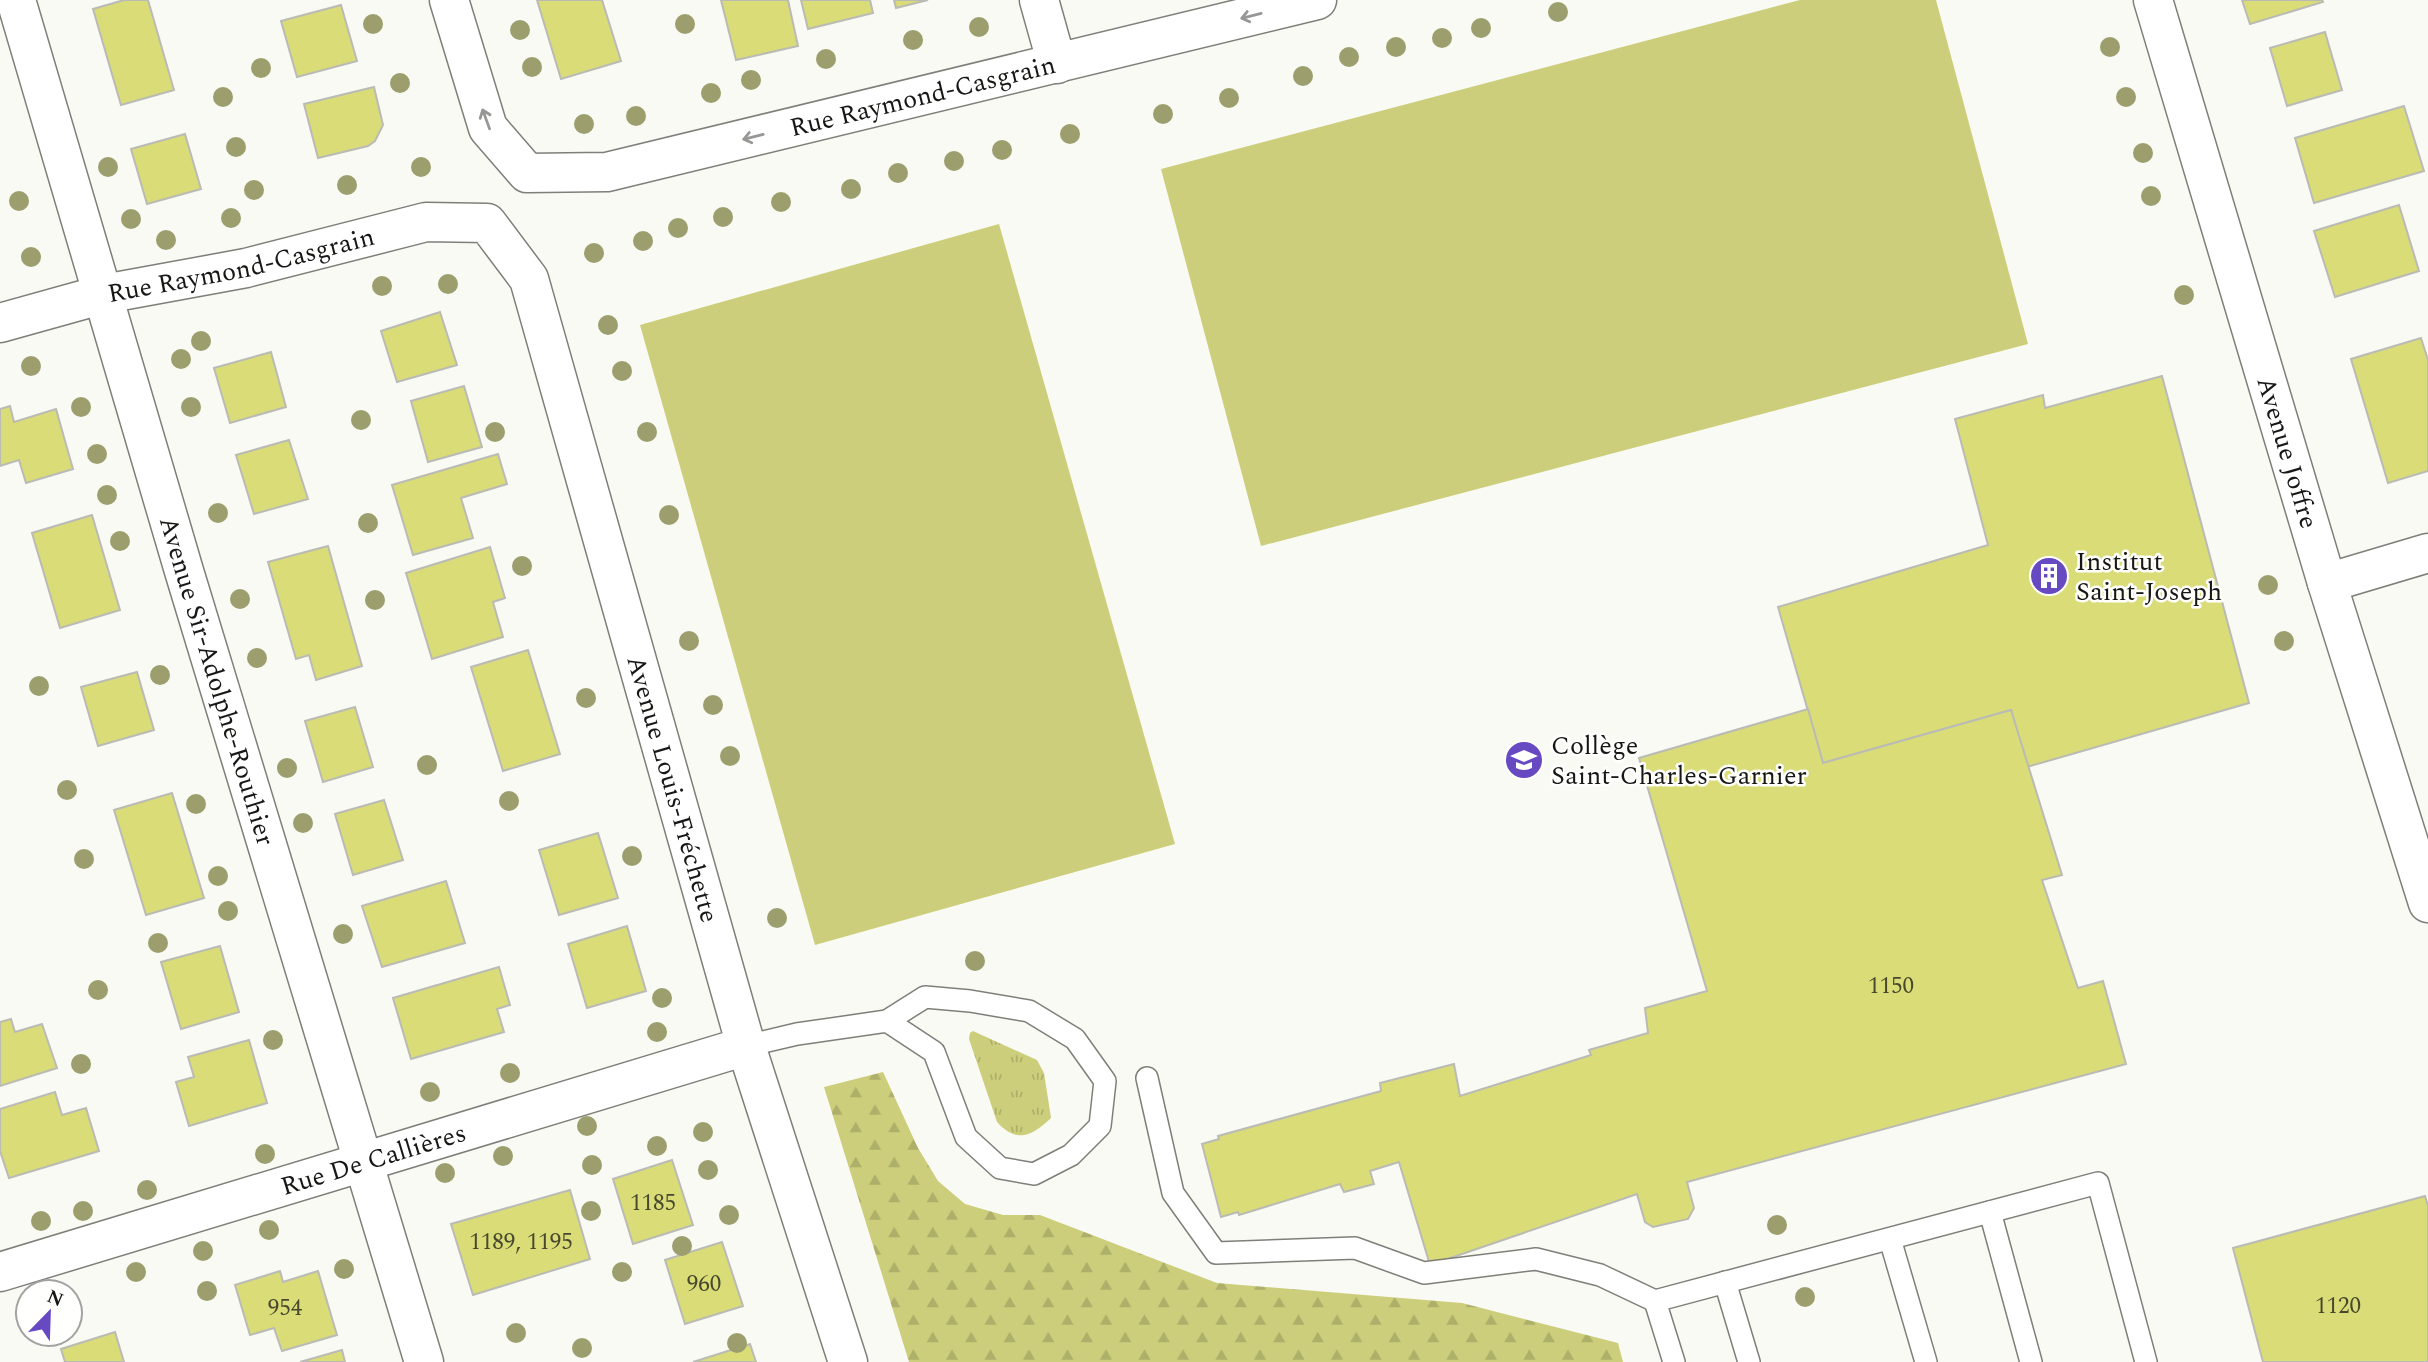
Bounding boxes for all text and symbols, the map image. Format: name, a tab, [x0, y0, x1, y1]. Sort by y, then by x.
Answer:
one-way arrow	[1240, 10, 1263, 23]
street label: Rue Raymond-Casgrain	[786, 45, 1060, 148]
one-way arrow	[479, 108, 491, 130]
one-way arrow	[742, 131, 764, 144]
street label: Rue Raymond-Casgrain	[104, 217, 379, 314]
street label: Avenue Joffre	[2245, 372, 2329, 533]
street label: Avenue Sir-Adolphe-Routhier	[148, 512, 285, 851]
place label: Institut Saint-Joseph	[2076, 542, 2222, 612]
building icon: Institut Saint-Joseph	[2028, 555, 2070, 597]
street label: Avenue Louis-Fréchette	[615, 651, 729, 927]
place label: Collège Saint-Charles-Garnier	[1551, 726, 1807, 796]
school or university icon: Collège Saint-Charles-Garnier	[1503, 739, 1545, 781]
house number: 1150	[1868, 969, 1914, 1004]
street label: Rue De Callières	[276, 1113, 471, 1207]
house number: 1185	[630, 1186, 676, 1221]
house number: 1189, 1195	[469, 1225, 573, 1260]
house number: 960	[687, 1267, 721, 1302]
north arrow	[14, 1278, 84, 1348]
text: N	[42, 1282, 68, 1315]
house number: 1120	[2315, 1289, 2361, 1324]
house number: 954	[268, 1291, 303, 1326]

